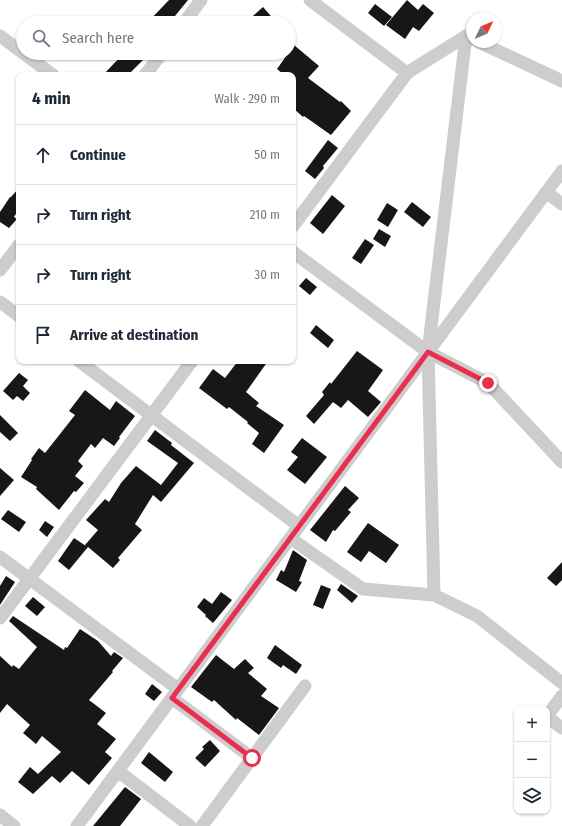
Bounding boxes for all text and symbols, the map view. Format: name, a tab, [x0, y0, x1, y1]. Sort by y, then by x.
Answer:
north arrow	[466, 12, 502, 48]
search box	[16, 16, 296, 60]
icon: search	[30, 27, 52, 49]
text: Search here	[62, 29, 134, 47]
text: 4 min	[32, 88, 71, 109]
text: Walk · 290 m	[214, 91, 280, 106]
icon: ahead	[32, 144, 54, 166]
text: Continue	[70, 146, 126, 164]
text: 50 m	[254, 147, 280, 162]
icon: right	[32, 204, 54, 226]
text: Turn right	[70, 206, 131, 224]
text: 210 m	[250, 207, 280, 222]
icon: right	[32, 264, 54, 286]
text: Turn right	[70, 266, 131, 284]
text: 30 m	[254, 267, 280, 282]
icon: arrive	[32, 324, 54, 346]
text: Arrive at destination	[70, 326, 198, 344]
route end	[479, 374, 497, 392]
map controls	[514, 706, 550, 814]
button: +	[514, 706, 550, 742]
button: −	[514, 742, 550, 778]
route start	[243, 749, 261, 767]
button: layers	[514, 778, 550, 814]

